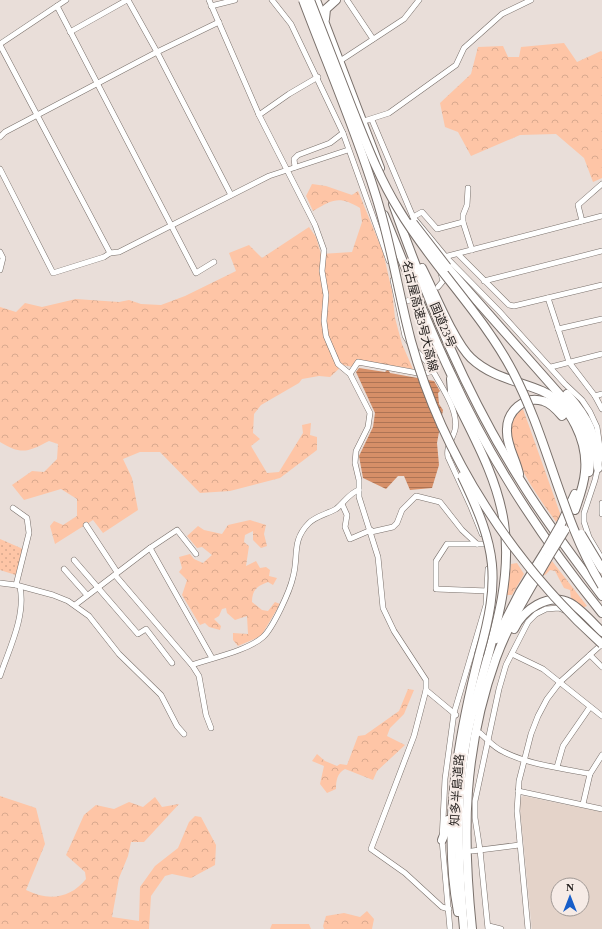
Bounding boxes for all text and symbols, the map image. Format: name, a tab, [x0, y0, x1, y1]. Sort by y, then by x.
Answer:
street label: 名古屋高速3号大高線	[399, 259, 441, 373]
street label: 国道23号	[427, 300, 459, 350]
street label: 知多半島道路	[448, 754, 466, 826]
north arrow	[550, 877, 590, 917]
text: N	[566, 881, 574, 893]

